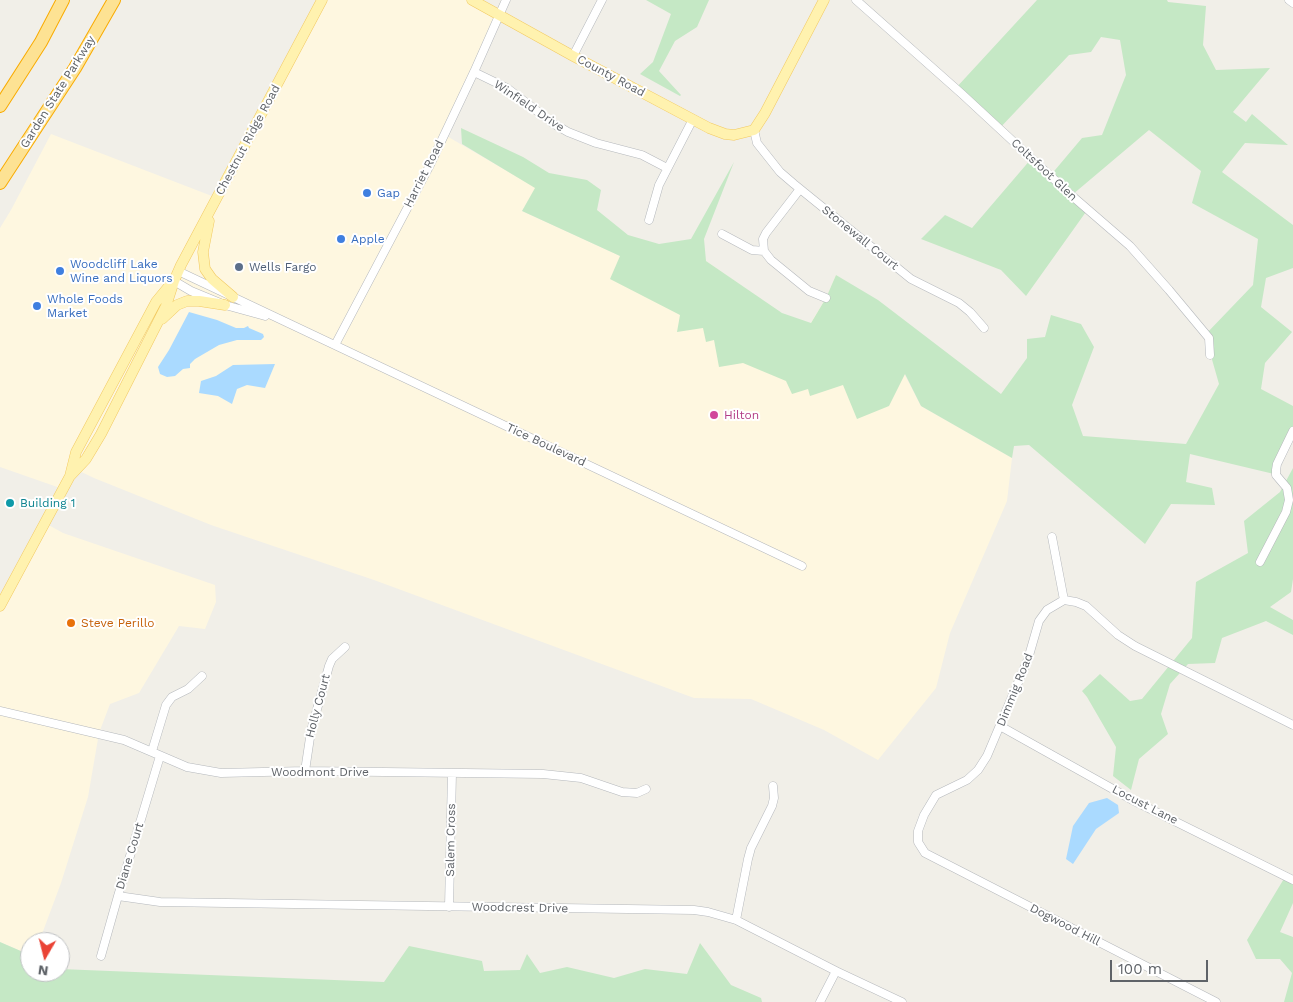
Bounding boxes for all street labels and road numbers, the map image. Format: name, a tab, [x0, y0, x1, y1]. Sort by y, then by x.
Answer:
street label: Garden State Parkway	[17, 33, 99, 151]
street label: County Road	[575, 52, 647, 100]
street label: Winfield Drive	[491, 77, 567, 135]
street label: Chestnut Ridge Road	[213, 82, 283, 198]
street label: Coltsfoot Glen	[1008, 136, 1080, 204]
street label: Harriet Road	[401, 138, 447, 210]
street label: Stonewall Court	[819, 203, 901, 273]
street label: Tice Boulevard	[504, 420, 588, 470]
street label: Dimmig Road	[994, 651, 1036, 729]
street label: Holly Court	[303, 672, 333, 740]
street label: Woodmont Drive	[271, 765, 369, 779]
street label: Locust Lane	[1110, 782, 1180, 828]
street label: Salem Cross	[443, 803, 459, 877]
street label: Diane Court	[113, 821, 147, 891]
street label: Woodcrest Drive	[472, 900, 568, 916]
street label: Dogwood Hill	[1027, 901, 1103, 949]

